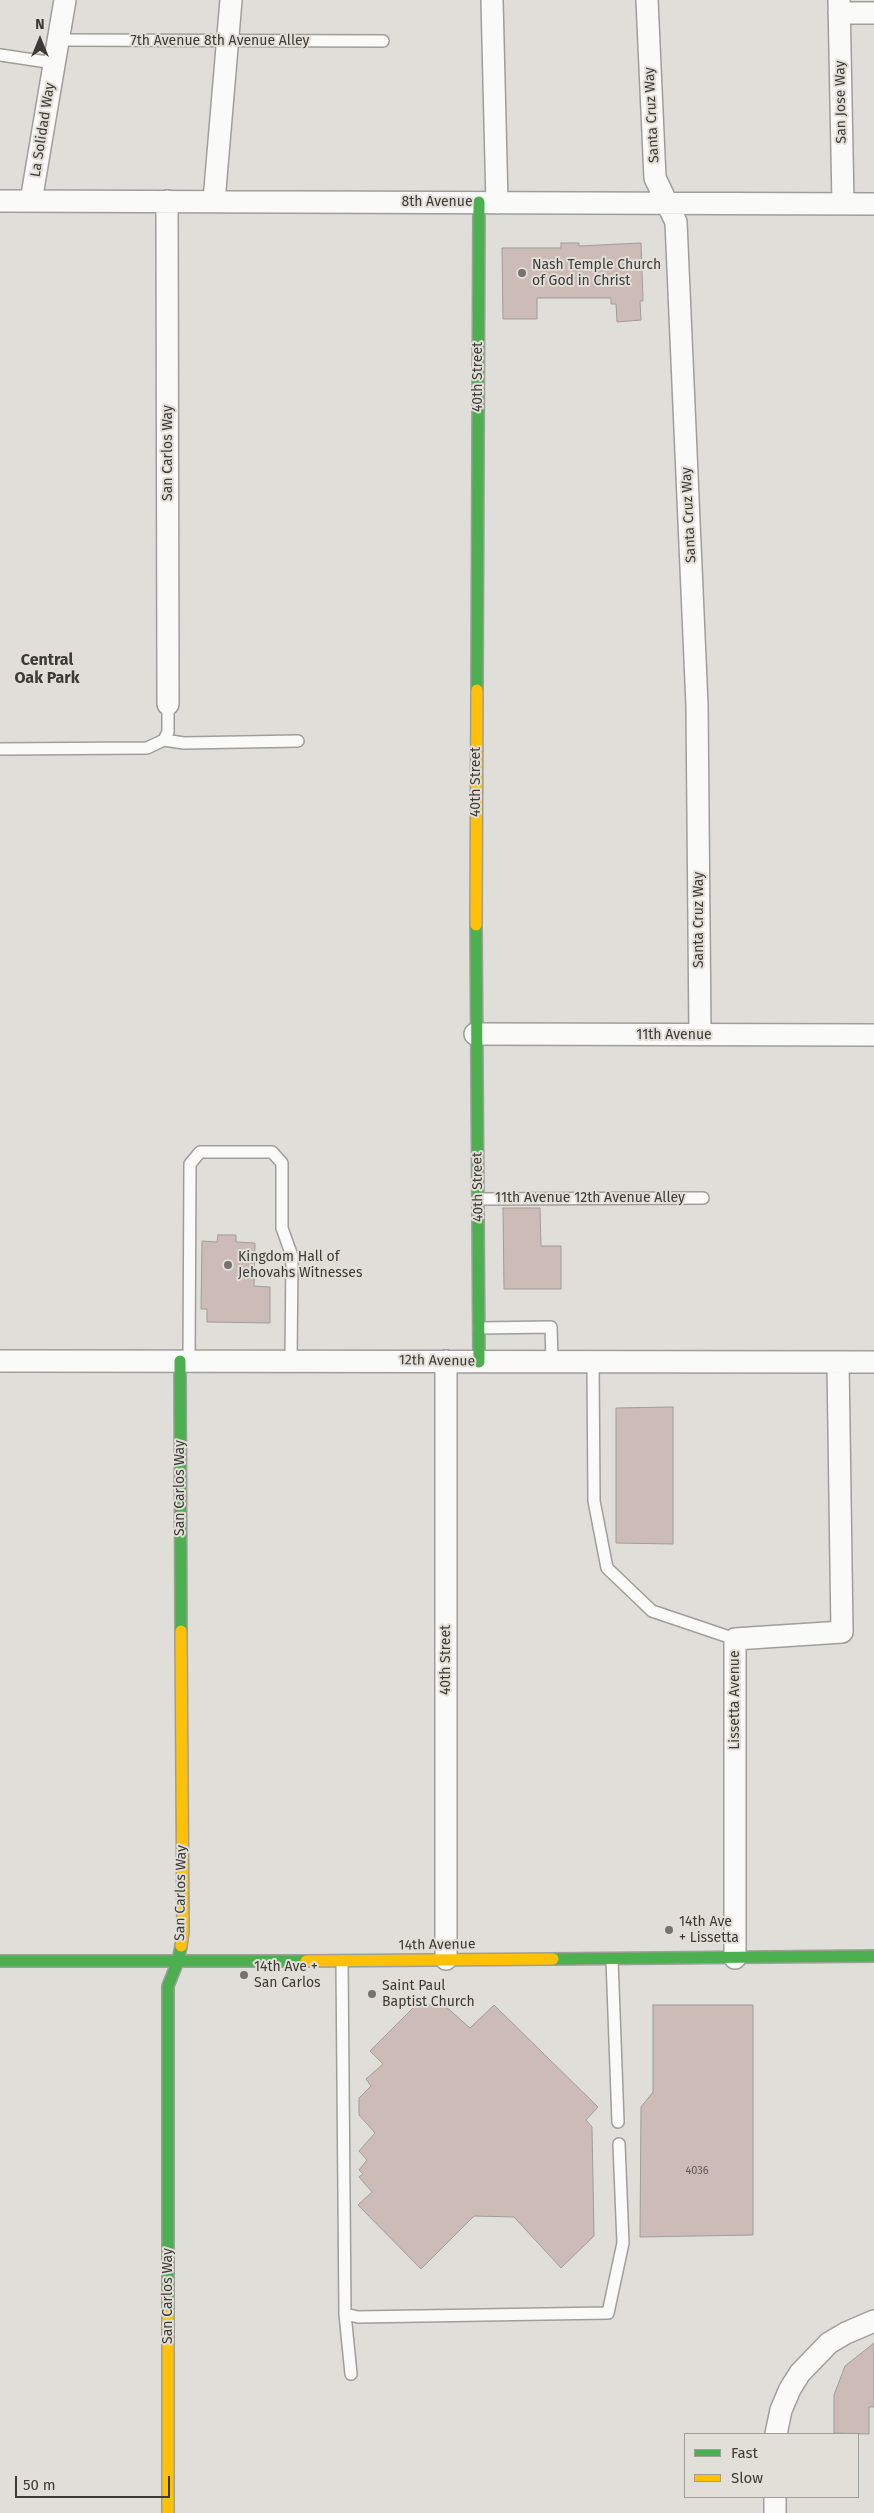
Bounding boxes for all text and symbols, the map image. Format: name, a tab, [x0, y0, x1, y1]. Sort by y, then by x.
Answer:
north arrow	[15, 15, 65, 65]
text: N	[35, 16, 45, 33]
street label: 7th Avenue 8th Avenue Alley	[131, 33, 309, 49]
street label: San Jose Way	[832, 60, 850, 144]
street label: Santa Cruz Way	[641, 67, 663, 163]
street label: La Solidad Way	[27, 82, 59, 178]
street label: 8th Avenue	[401, 194, 473, 210]
place label: Nash Temple Church of God in Christ	[532, 257, 661, 290]
marker: Nash Temple Church of God in Christ	[516, 267, 528, 279]
street label: 40th Street	[470, 342, 486, 412]
street label: San Carlos Way	[160, 405, 176, 501]
street label: Santa Cruz Way	[678, 467, 700, 563]
district label: Central Oak Park	[14, 651, 80, 689]
street label: 40th Street	[468, 747, 484, 817]
street label: Santa Cruz Way	[691, 872, 707, 968]
street label: 11th Avenue	[636, 1027, 712, 1043]
street label: 40th Street	[469, 1152, 487, 1222]
street label: 11th Avenue 12th Avenue Alley	[495, 1190, 685, 1206]
place label: Kingdom Hall of Jehovahs Witnesses	[238, 1249, 362, 1282]
marker: Kingdom Hall of Jehovahs Witnesses	[222, 1259, 234, 1271]
street label: 12th Avenue	[399, 1352, 475, 1370]
street label: San Carlos Way	[172, 1440, 188, 1536]
street label: 40th Street	[438, 1625, 454, 1695]
street label: Lissetta Avenue	[727, 1650, 743, 1750]
street label: San Carlos Way	[172, 1845, 190, 1941]
place label: 14th Ave + Lissetta	[679, 1914, 739, 1946]
marker: 14th Ave + Lissetta	[663, 1924, 675, 1936]
street label: 14th Avenue	[398, 1936, 476, 1954]
place label: 14th Ave + San Carlos	[254, 1959, 321, 1991]
marker: 14th Ave + San Carlos	[238, 1969, 250, 1981]
place label: Saint Paul Baptist Church	[382, 1978, 475, 2010]
marker: Saint Paul Baptist Church	[366, 1988, 378, 2000]
house number: 4036	[685, 2164, 709, 2178]
street label: San Carlos Way	[160, 2248, 176, 2344]
legend	[684, 2433, 859, 2498]
text: Fast	[731, 2444, 758, 2462]
scale bar	[18, 2466, 172, 2498]
text: Slow	[731, 2469, 763, 2487]
text: 50 m	[23, 2476, 56, 2494]

